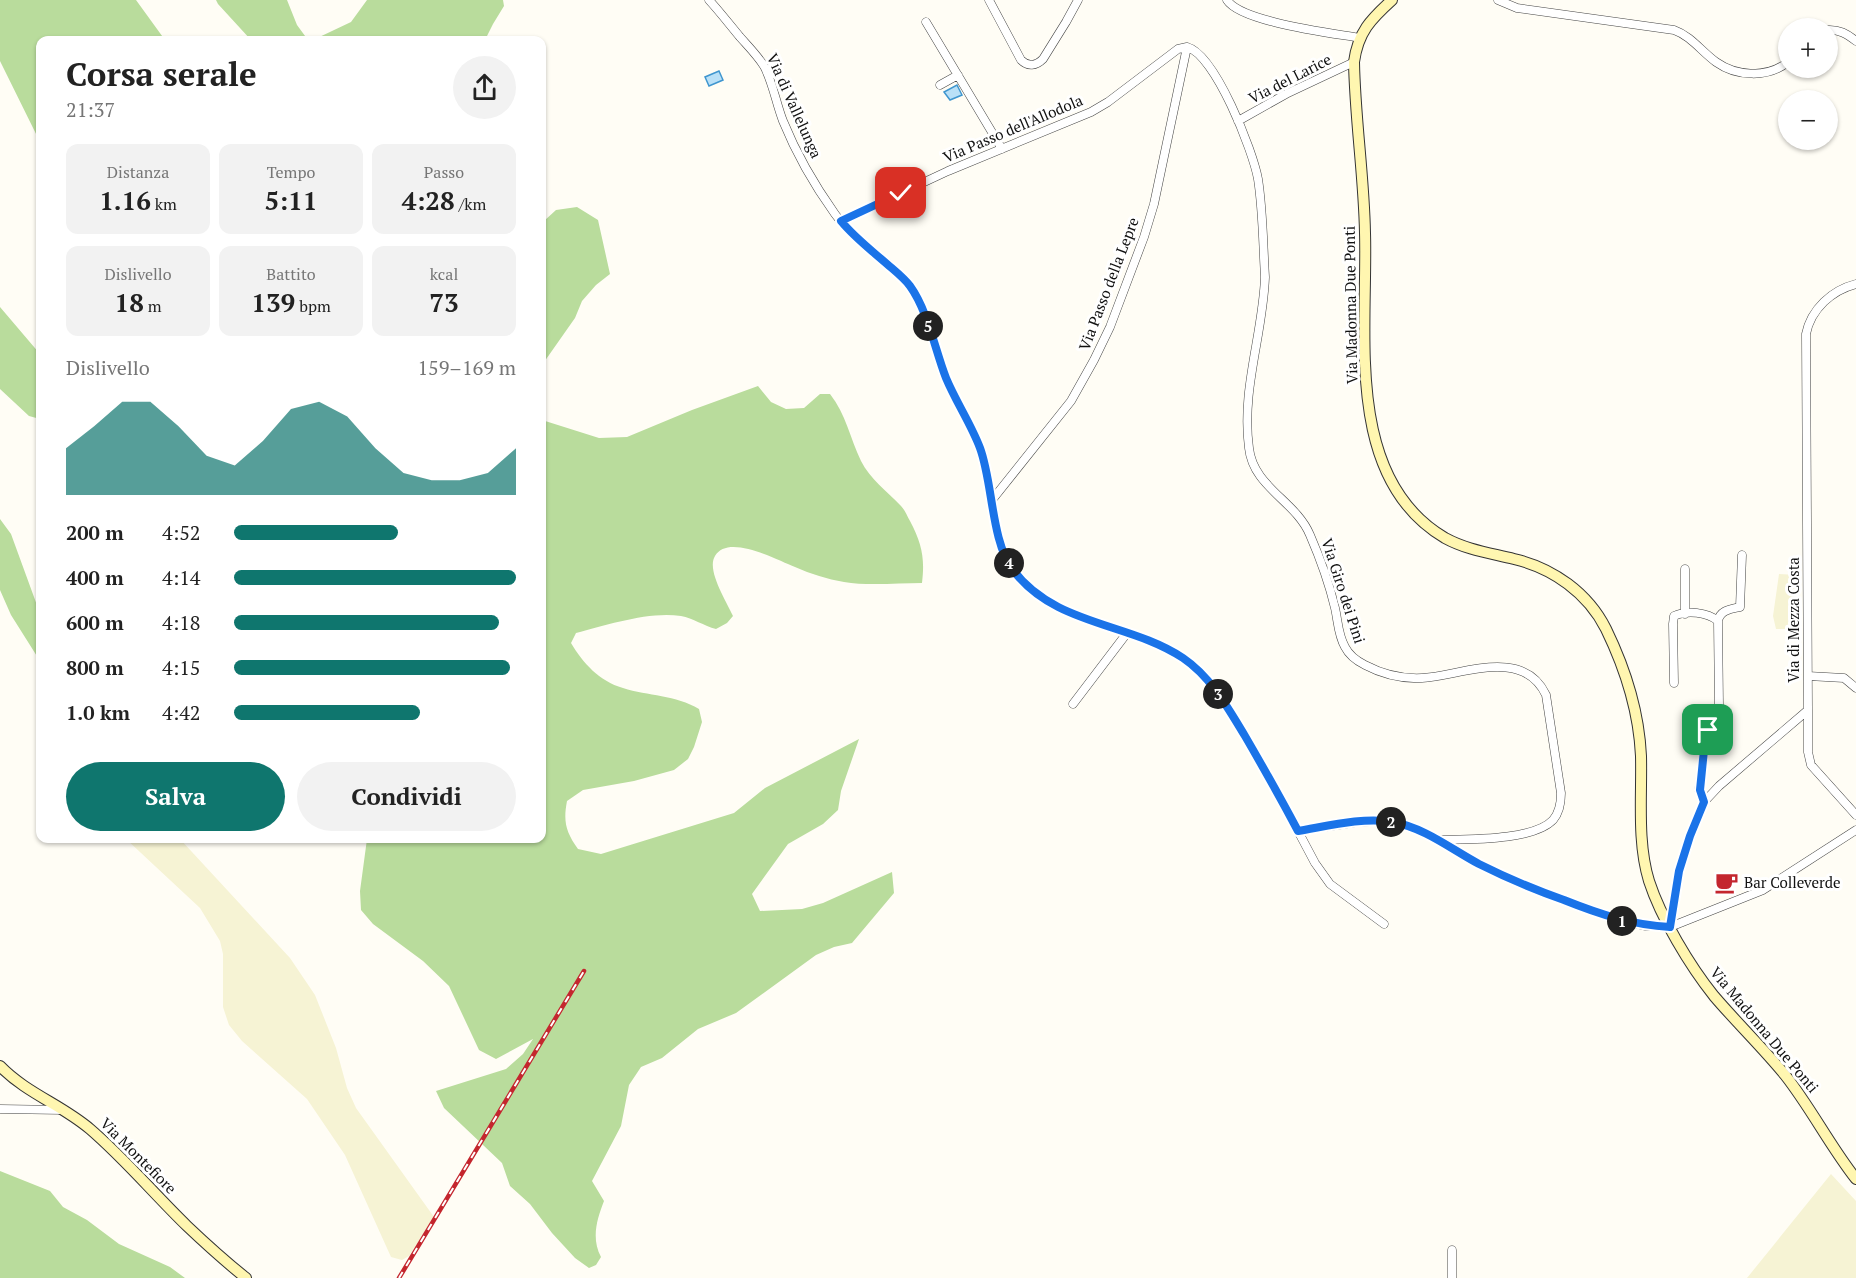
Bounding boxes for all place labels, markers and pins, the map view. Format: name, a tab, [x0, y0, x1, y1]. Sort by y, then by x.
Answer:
pin	[875, 167, 926, 218]
pin: 5	[913, 311, 943, 341]
pin: 4	[994, 548, 1024, 578]
pin: 3	[1203, 679, 1233, 709]
pin	[1682, 704, 1733, 755]
pin: 2	[1376, 807, 1406, 837]
cafe icon: Bar Colleverde	[1713, 870, 1739, 896]
place label: Bar Colleverde	[1744, 872, 1841, 892]
pin: 1	[1607, 906, 1637, 936]

